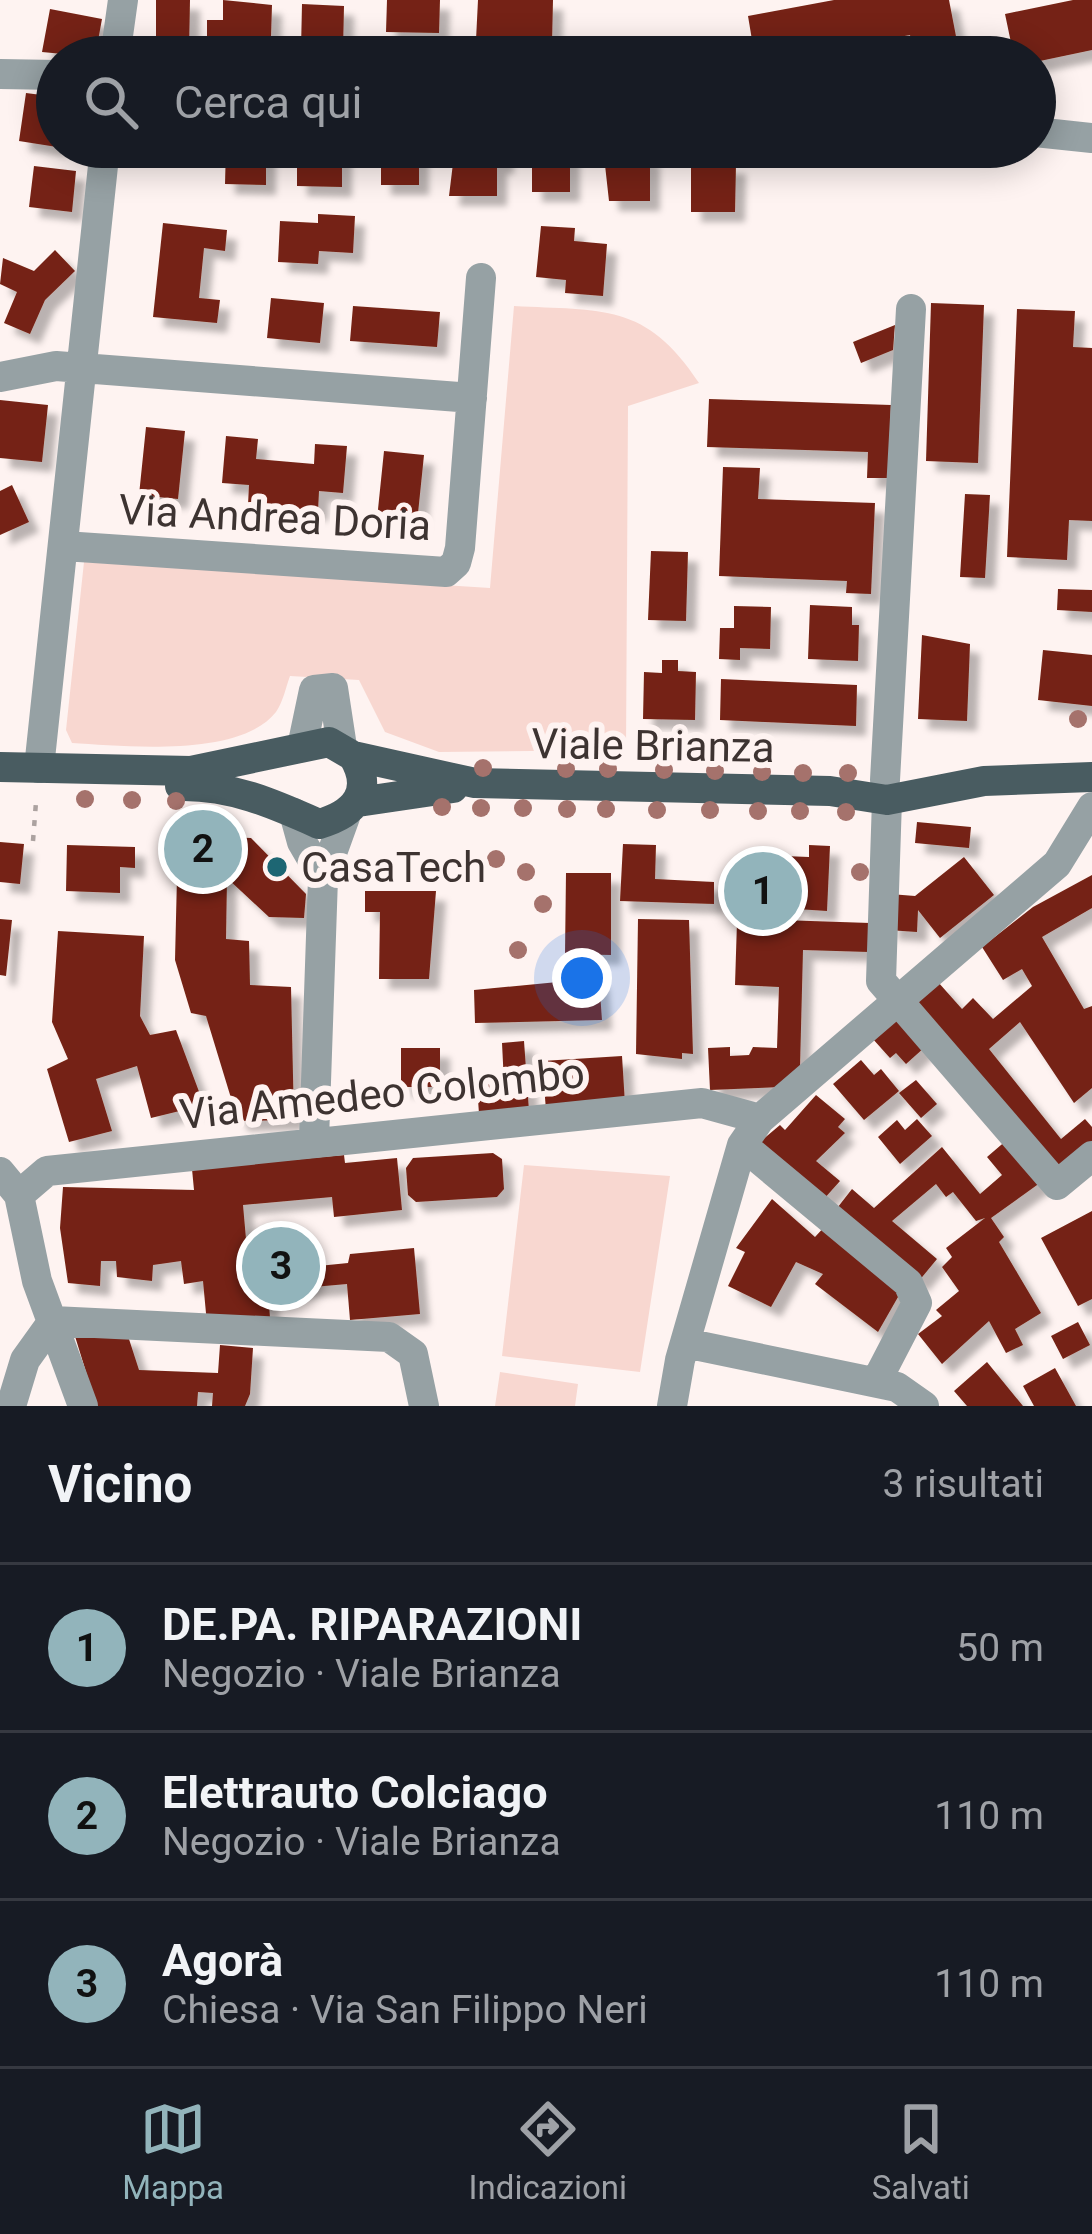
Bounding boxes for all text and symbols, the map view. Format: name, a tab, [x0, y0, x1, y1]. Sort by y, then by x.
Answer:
search box	[36, 36, 1056, 168]
icon: search	[78, 69, 144, 135]
text: Cerca qui	[174, 76, 363, 129]
street label: Via Andrea Doria	[118, 485, 432, 550]
street label: Viale Brianza	[531, 719, 775, 772]
pin: 2	[164, 804, 242, 894]
place label: CasaTech	[301, 843, 486, 892]
pin: 1	[724, 846, 802, 936]
marker: CasaTech	[264, 854, 290, 880]
your location	[552, 948, 612, 1008]
street label: Via Amedeo Colombo	[177, 1048, 587, 1139]
pin: 3	[242, 1221, 320, 1311]
text: Vicino	[48, 1455, 192, 1514]
text: 3 risultati	[882, 1461, 1044, 1507]
text: DE.PA. RIPARAZIONI	[162, 1598, 583, 1651]
text: 1	[76, 1625, 98, 1671]
text: 50 m	[956, 1625, 1044, 1671]
text: Negozio · Viale Brianza	[162, 1651, 561, 1697]
text: Elettrauto Colciago	[162, 1766, 548, 1819]
text: 2	[76, 1793, 98, 1839]
text: 110 m	[934, 1793, 1044, 1839]
text: Negozio · Viale Brianza	[162, 1819, 561, 1865]
text: Agorà	[162, 1934, 283, 1987]
text: 3	[76, 1961, 98, 2007]
text: 110 m	[934, 1961, 1044, 2007]
text: Chiesa · Via San Filippo Neri	[162, 1987, 648, 2033]
tab: Mappa	[122, 2096, 224, 2207]
tab: Indicazioni	[469, 2096, 627, 2207]
tab: Salvati	[872, 2096, 970, 2207]

